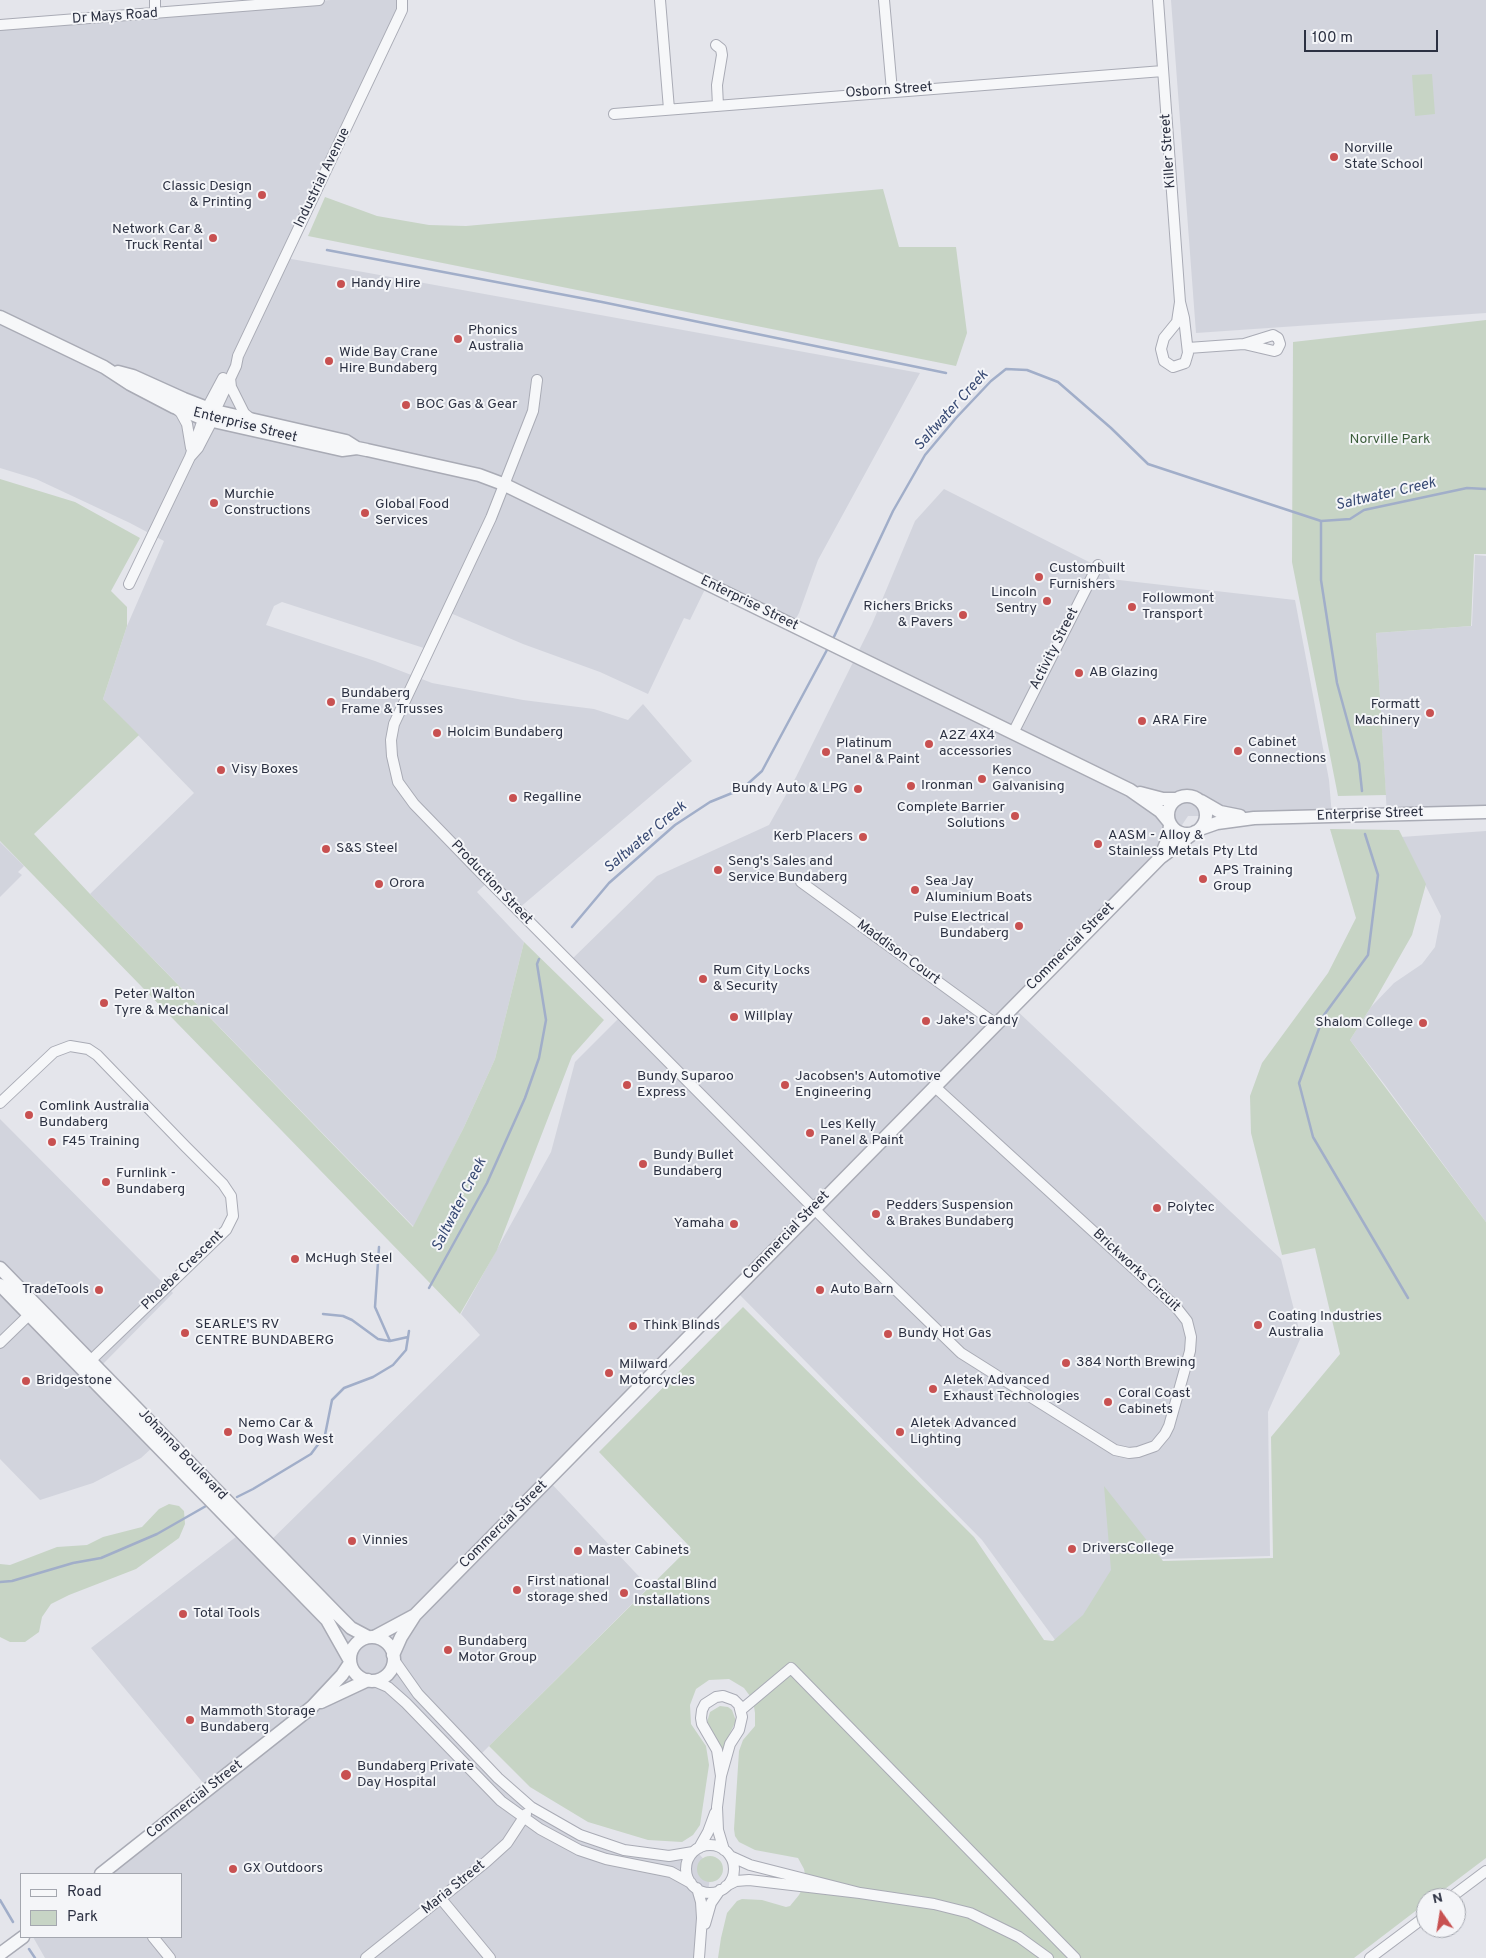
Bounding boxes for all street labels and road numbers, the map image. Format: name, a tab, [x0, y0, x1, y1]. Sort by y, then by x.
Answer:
street label: Dr Mays Road	[72, 6, 158, 28]
street label: Osborn Street	[845, 80, 933, 102]
street label: Killer Street	[1158, 113, 1180, 189]
street label: Industrial Avenue	[292, 125, 354, 231]
street label: Enterprise Street	[191, 405, 299, 447]
street label: Enterprise Street	[697, 573, 801, 635]
street label: Activity Street	[1027, 605, 1083, 693]
street label: Enterprise Street	[1316, 805, 1424, 825]
street label: Production Street	[447, 837, 535, 929]
street label: Commercial Street	[1024, 900, 1118, 994]
street label: Maddison Court	[853, 917, 943, 989]
street label: Commercial Street	[740, 1188, 834, 1284]
street label: Brickworks Circuit	[1089, 1226, 1183, 1316]
street label: Phoebe Crescent	[139, 1228, 227, 1314]
street label: Johanna Boulevard	[134, 1406, 230, 1504]
street label: Commercial Street	[457, 1478, 551, 1572]
street label: Commercial Street	[144, 1757, 246, 1843]
street label: Maria Street	[419, 1857, 489, 1919]

